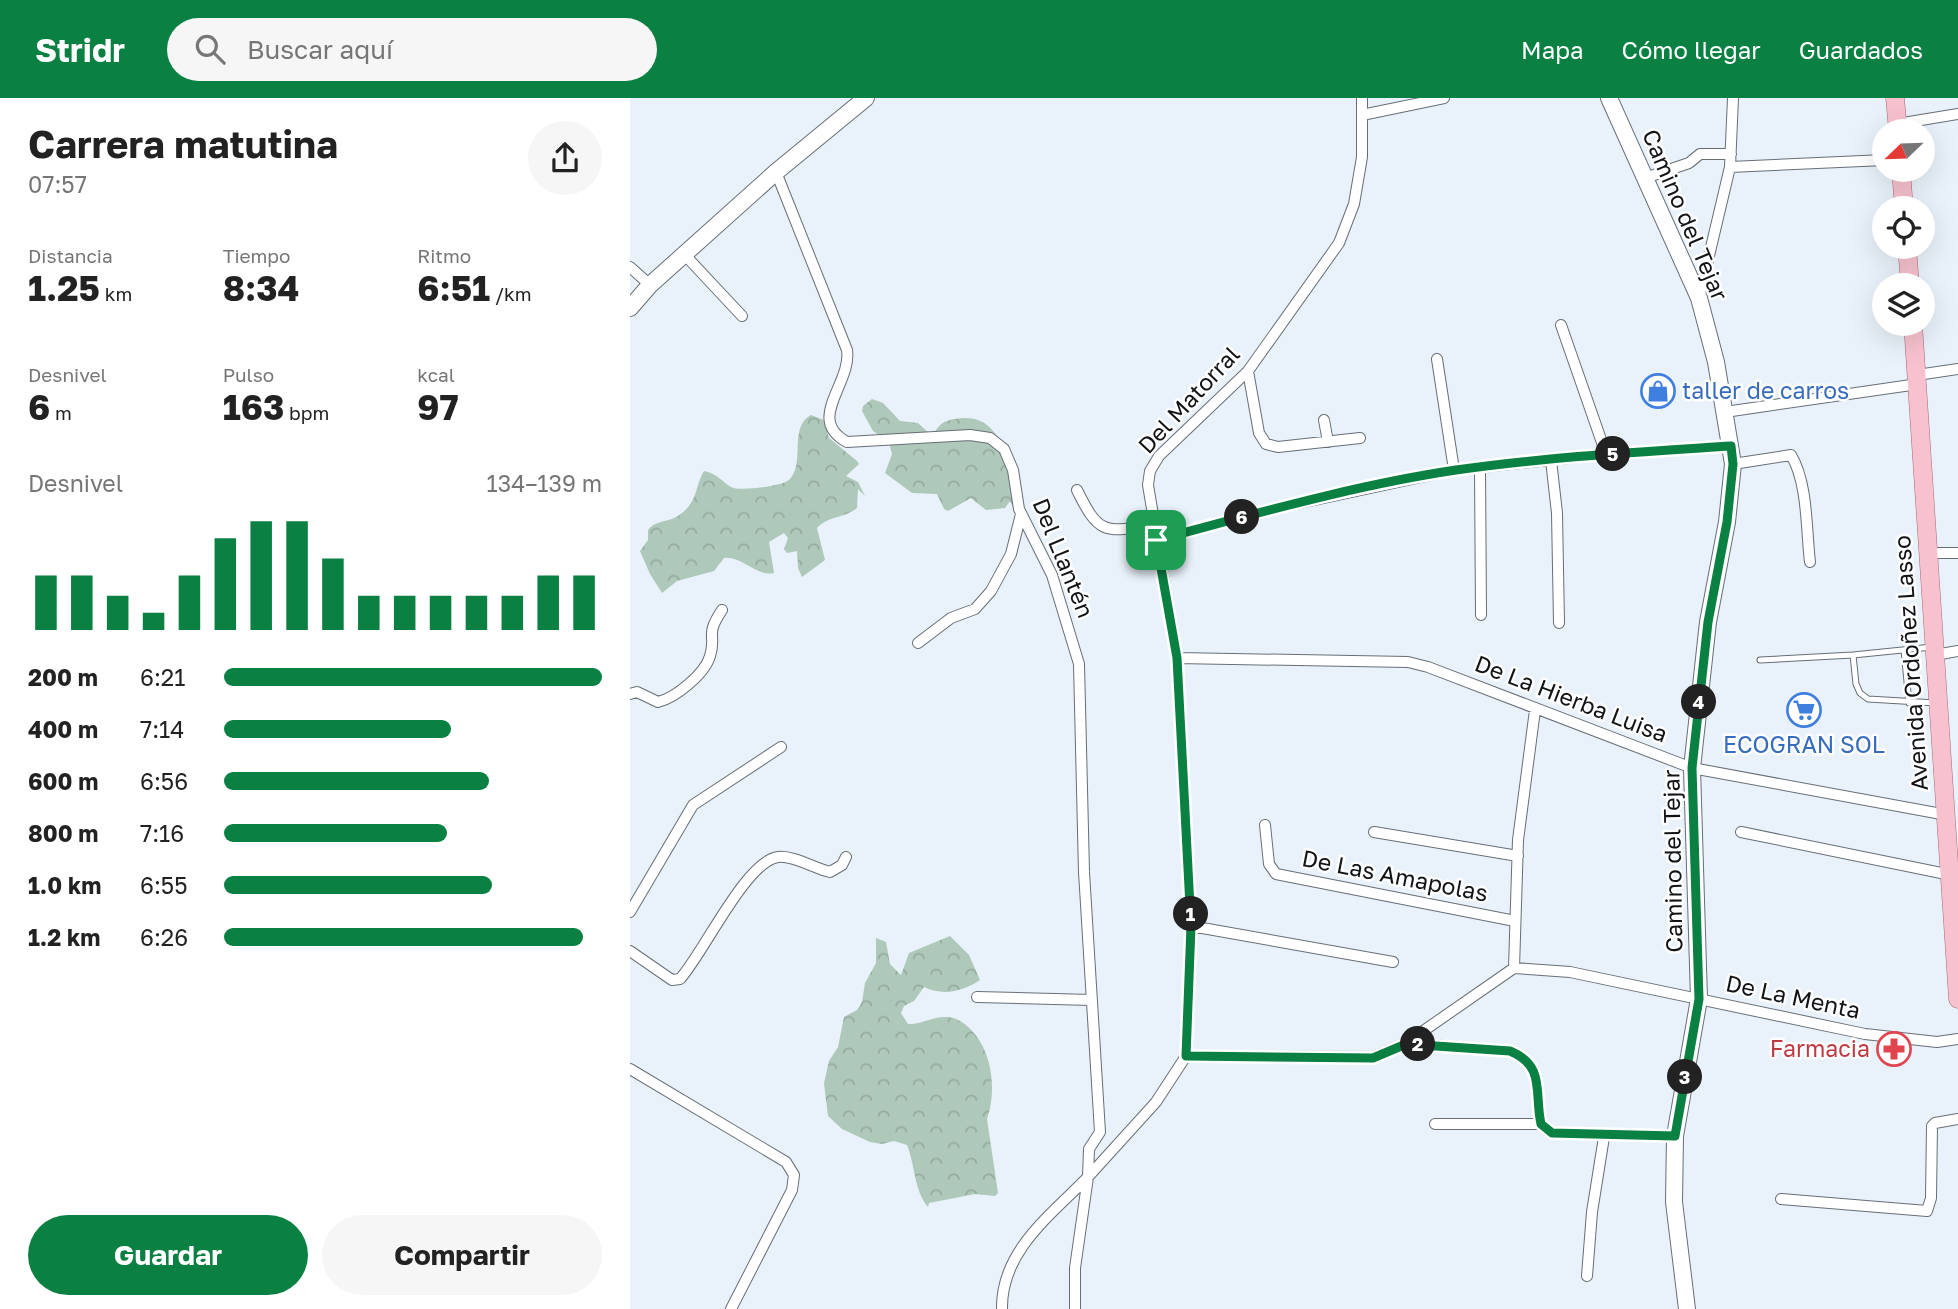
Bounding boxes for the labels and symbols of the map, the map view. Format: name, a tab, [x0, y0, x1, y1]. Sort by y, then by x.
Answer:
north arrow	[1872, 119, 1936, 182]
street label: Camino del Tejar	[1637, 125, 1735, 304]
street label: Del Matorral	[1132, 340, 1245, 459]
shop icon: taller de carros	[1639, 372, 1677, 410]
place label: taller de carros	[1682, 376, 1849, 404]
pin: 5	[1595, 436, 1630, 472]
street label: Del Llantén	[1027, 494, 1101, 621]
pin: 6	[1224, 500, 1260, 534]
pin	[1126, 510, 1186, 570]
street label: Avenida Ordoñez Lasso	[1887, 534, 1933, 792]
street label: De La Hierba Luisa	[1471, 648, 1672, 748]
pin: 4	[1682, 684, 1716, 720]
supermarket icon: ECOGRAN SOL	[1785, 691, 1823, 729]
place label: ECOGRAN SOL	[1723, 730, 1885, 758]
street label: Camino del Tejar	[1656, 769, 1688, 953]
street label: De Las Amapolas	[1300, 843, 1490, 907]
pin: 1	[1174, 896, 1208, 932]
street label: De La Menta	[1724, 968, 1863, 1024]
pin: 2	[1400, 1026, 1436, 1062]
pharmacy icon: Farmacia	[1875, 1030, 1913, 1068]
place label: Farmacia	[1770, 1034, 1870, 1062]
pin: 3	[1668, 1060, 1702, 1094]

